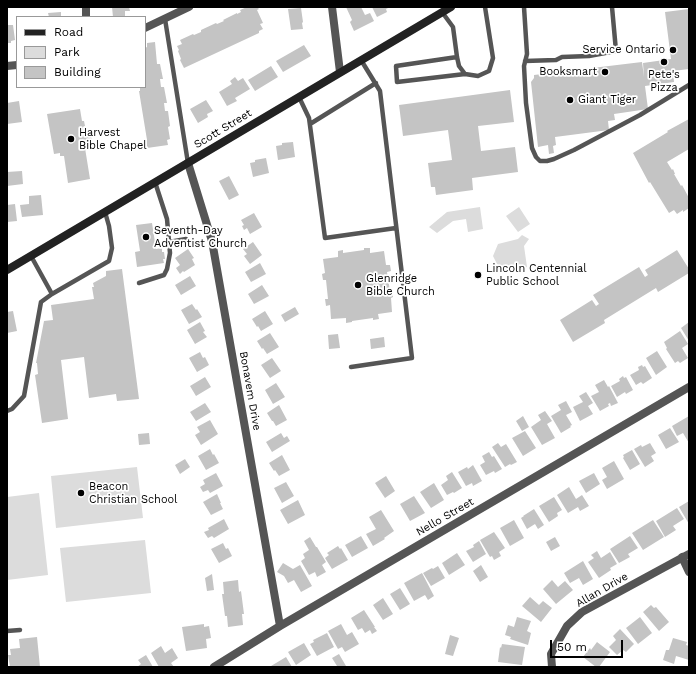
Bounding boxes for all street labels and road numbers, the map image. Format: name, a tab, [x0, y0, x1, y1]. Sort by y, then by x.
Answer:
street label: Scott Street	[192, 107, 254, 151]
street label: Bonavem Drive	[237, 350, 263, 432]
street label: Nello Street	[414, 495, 476, 539]
street label: Allan Drive	[574, 570, 630, 610]

